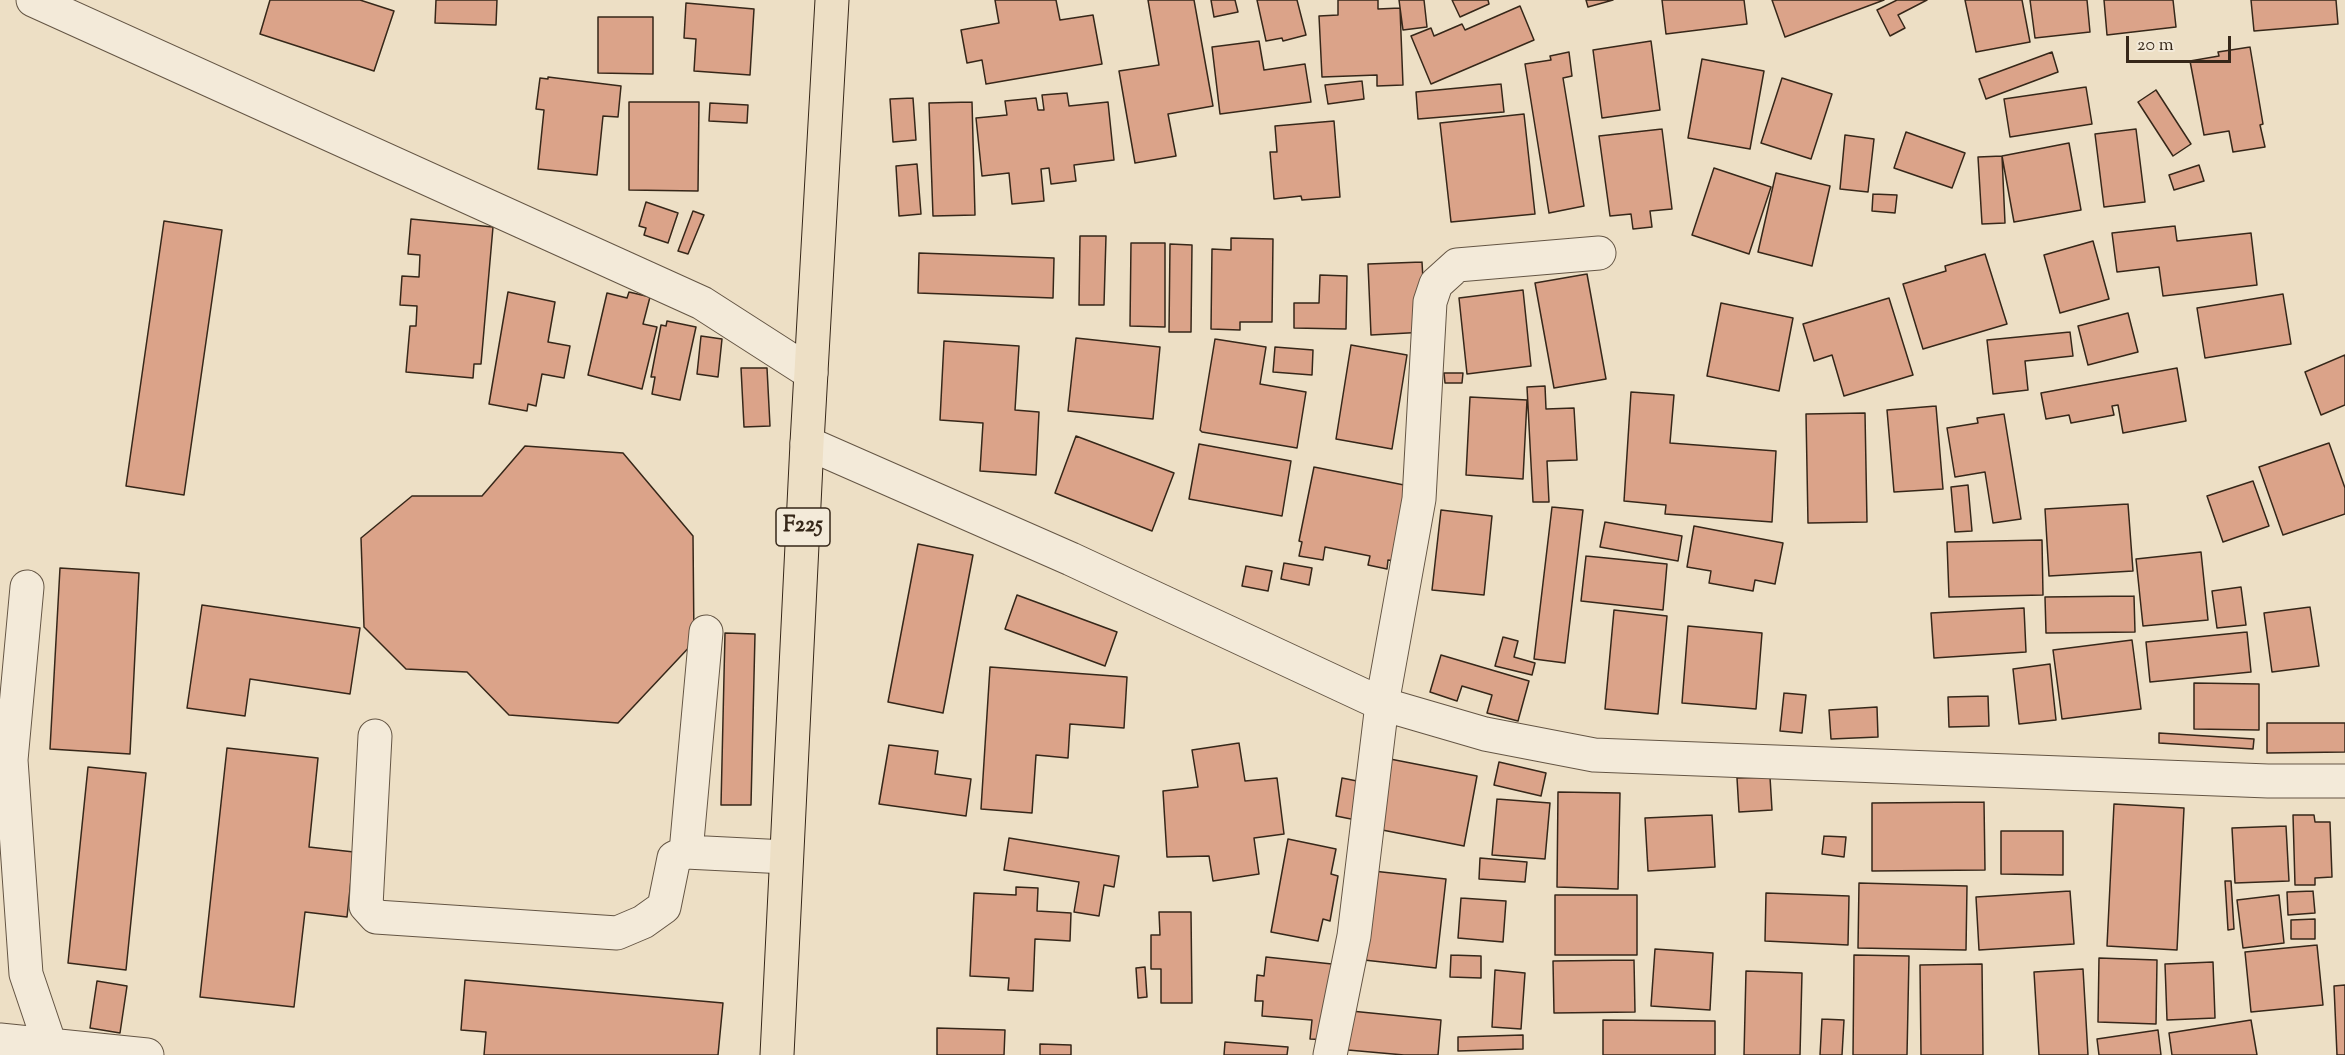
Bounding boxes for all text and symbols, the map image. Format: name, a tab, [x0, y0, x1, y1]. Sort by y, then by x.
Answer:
scale bar	[2129, 24, 2234, 62]
text: 20 m	[2137, 33, 2174, 59]
road number: F225	[776, 508, 830, 546]

